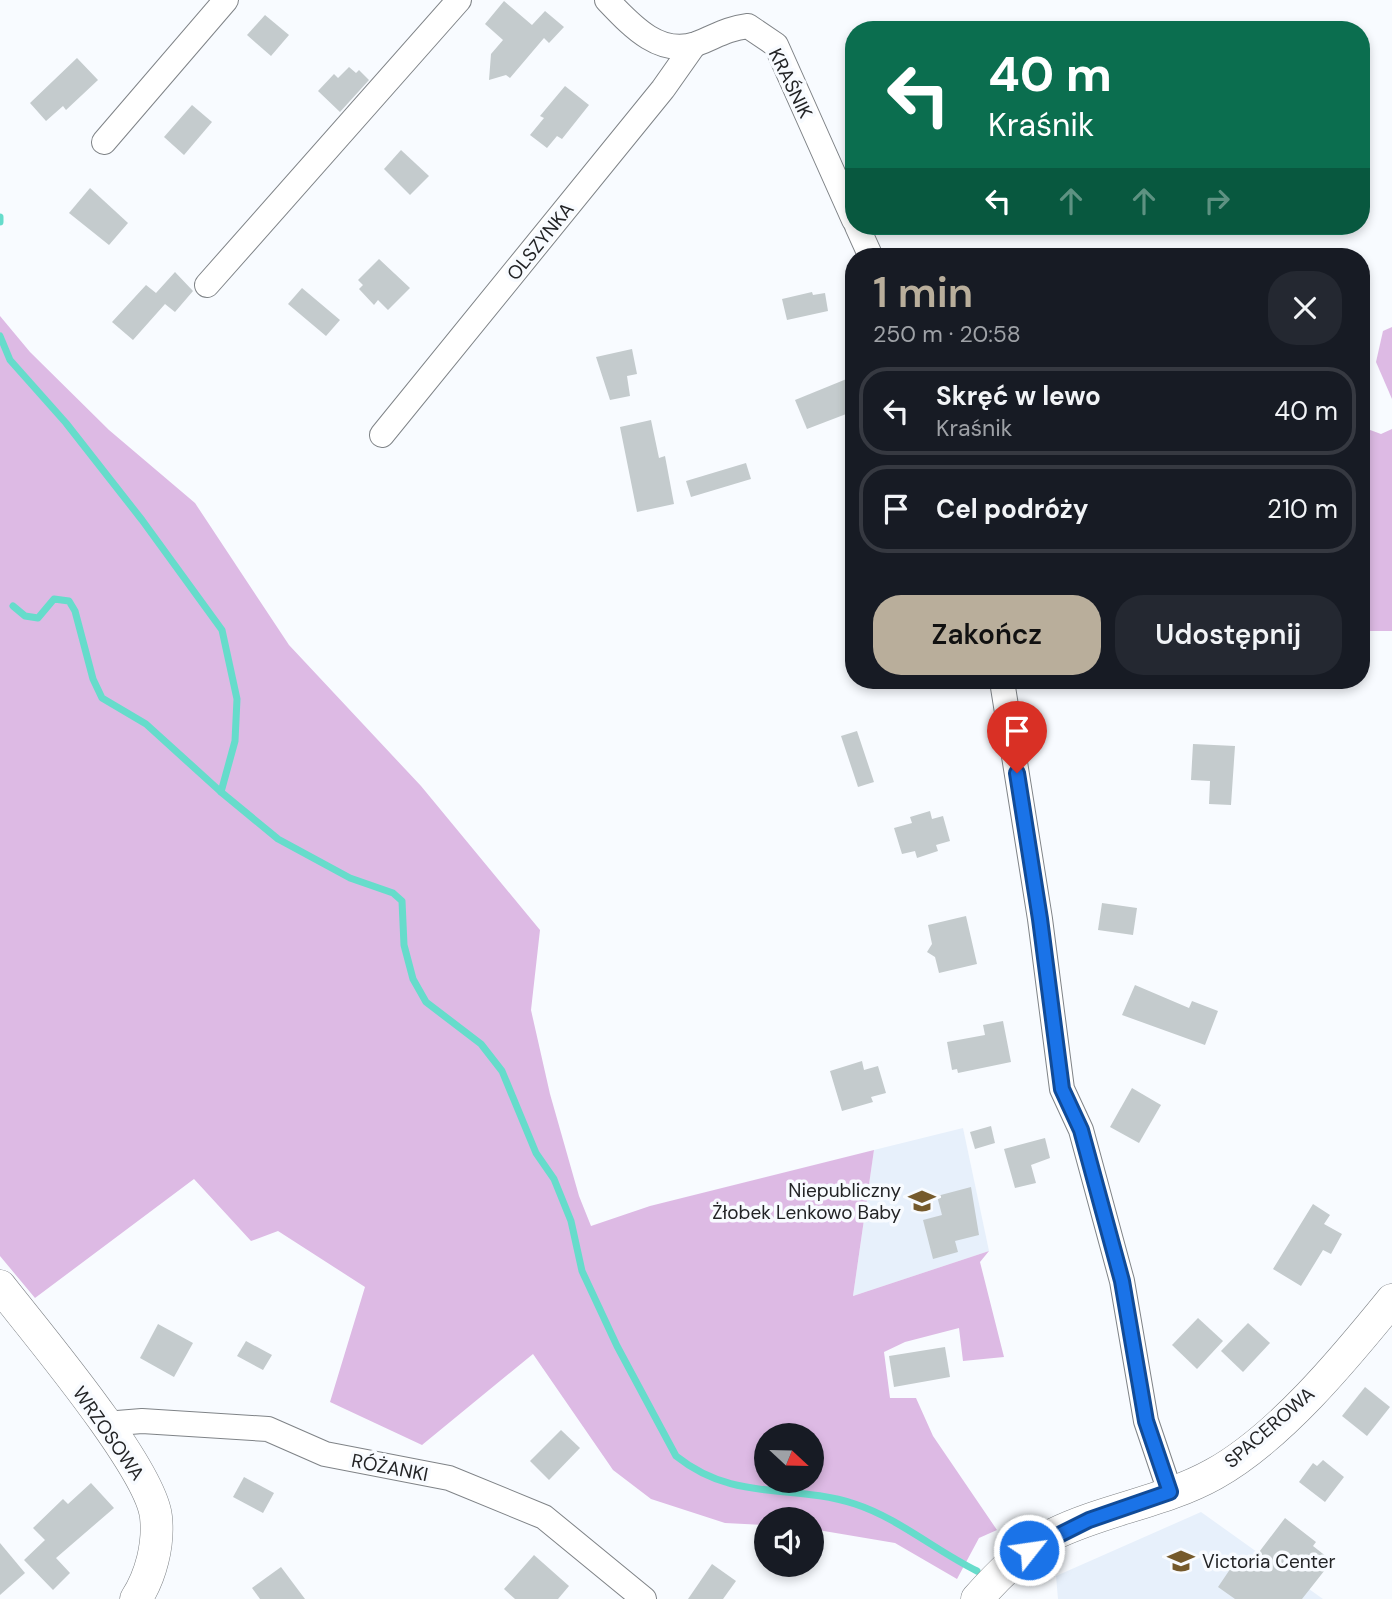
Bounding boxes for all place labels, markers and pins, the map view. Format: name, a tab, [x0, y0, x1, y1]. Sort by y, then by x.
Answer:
pin	[987, 701, 1047, 773]
place label: Niepubliczny Żłobek Lenkowo Baby	[712, 1178, 901, 1225]
school or university icon: Niepubliczny Żłobek Lenkowo Baby	[907, 1186, 937, 1216]
school or university icon: Victoria Center	[1166, 1546, 1196, 1576]
place label: Victoria Center	[1202, 1549, 1336, 1574]

